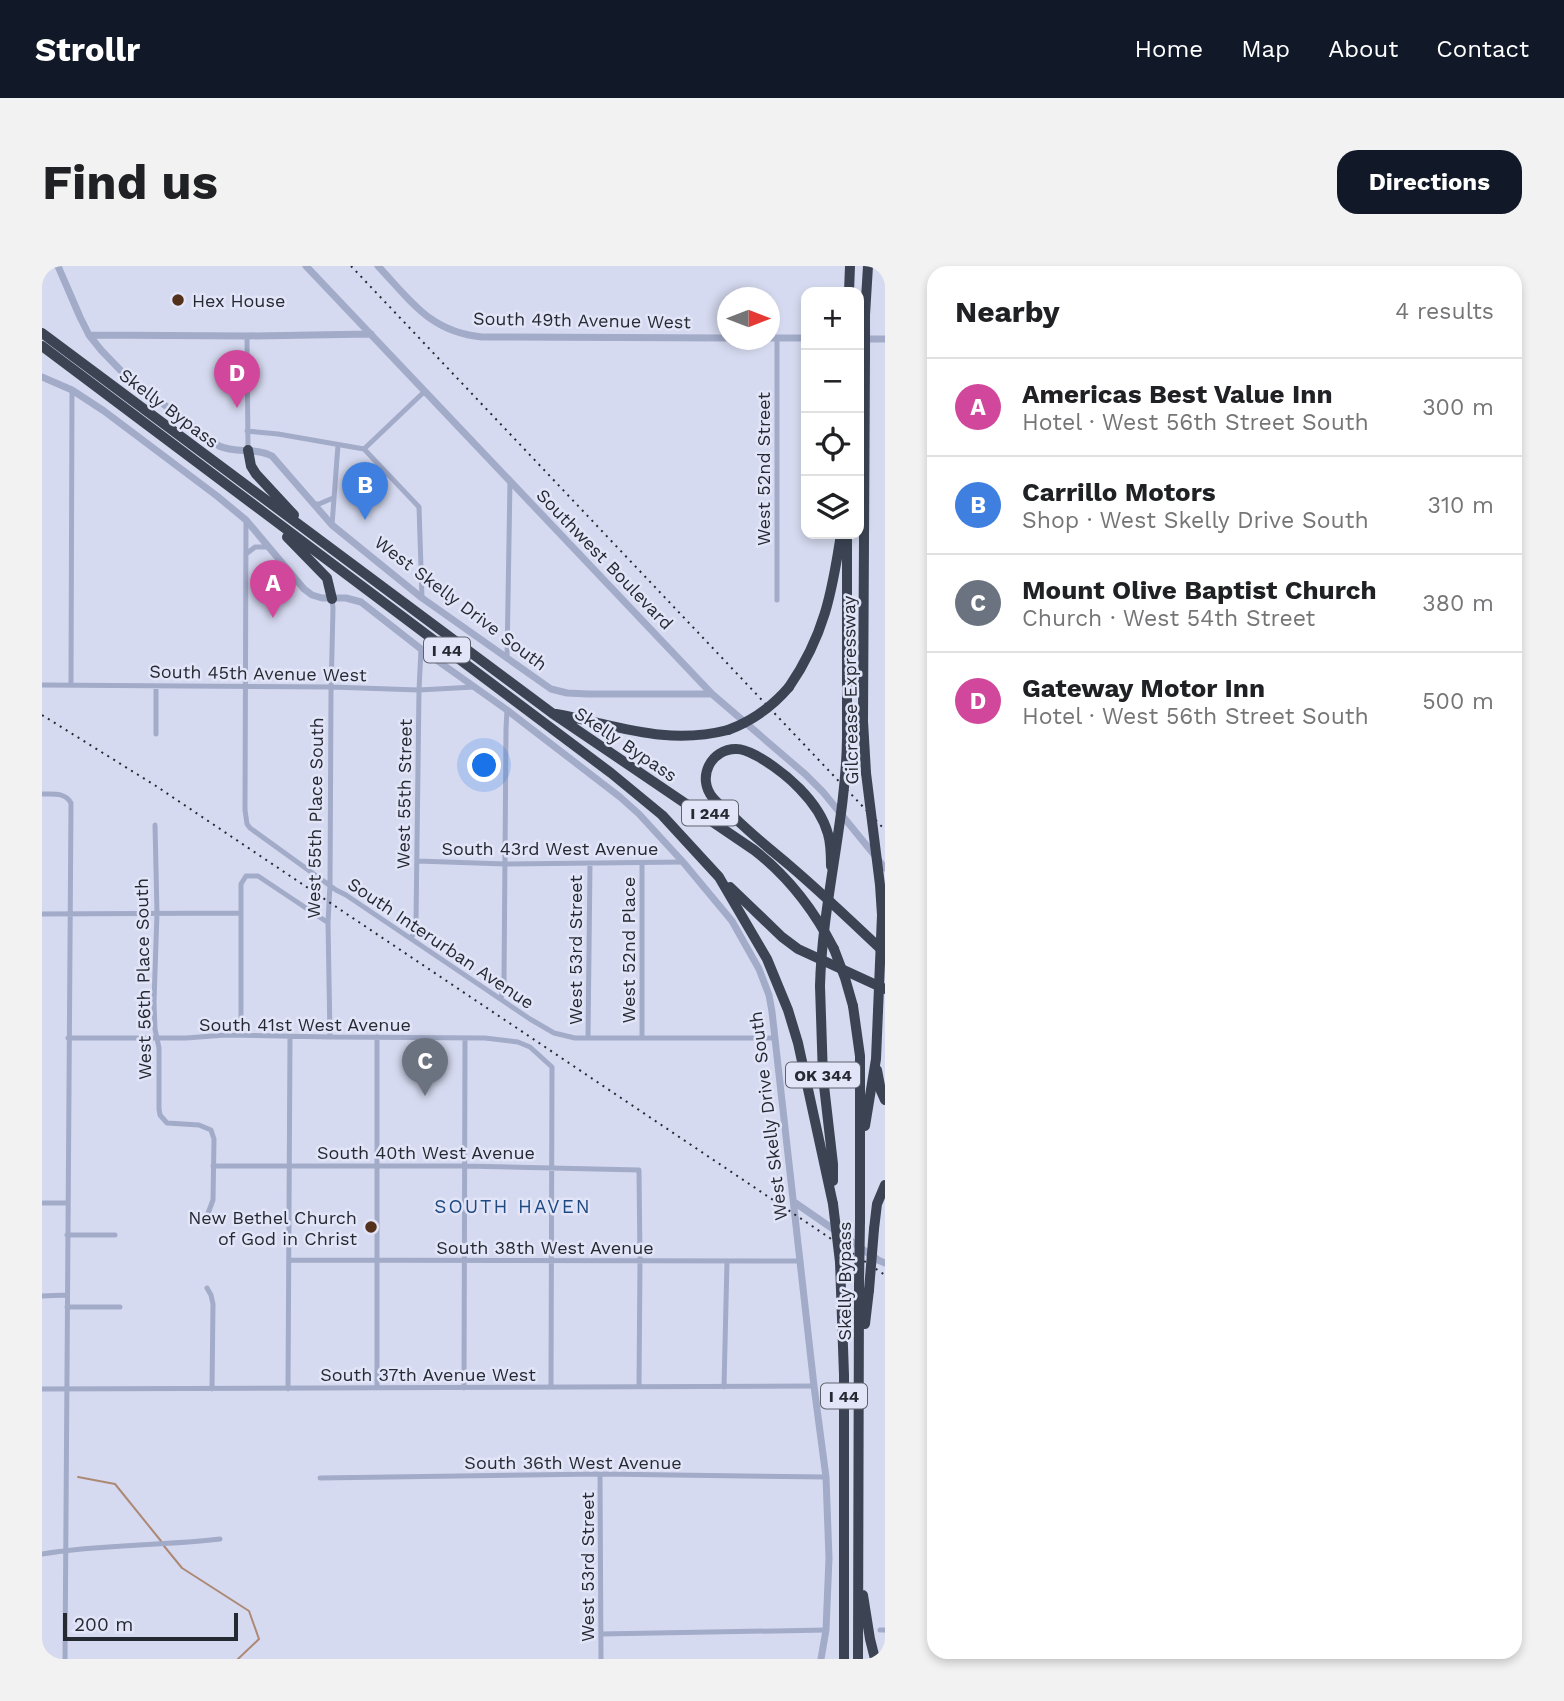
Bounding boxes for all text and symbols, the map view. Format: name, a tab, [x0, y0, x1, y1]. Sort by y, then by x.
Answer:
text: Strollr	[35, 30, 140, 69]
text: Home	[1135, 35, 1203, 63]
text: Map	[1241, 35, 1290, 63]
text: About	[1328, 35, 1398, 63]
text: Contact	[1436, 35, 1529, 63]
button: Directions	[1337, 150, 1522, 214]
text: Find us	[42, 153, 218, 211]
north arrow	[717, 287, 780, 350]
map controls	[801, 287, 864, 539]
button: +	[801, 287, 864, 350]
place label: Hex House	[192, 290, 285, 311]
marker: Hex House	[170, 292, 186, 308]
text: Nearby	[955, 294, 1060, 329]
text: 4 results	[1395, 298, 1494, 325]
street label: South 49th Avenue West	[473, 308, 692, 332]
pin: D	[214, 350, 260, 408]
button: −	[801, 350, 864, 413]
street label: Skelly Bypass	[115, 364, 223, 452]
text: Americas Best Value Inn	[1022, 379, 1333, 409]
street label: West 52nd Street	[753, 392, 774, 546]
text: A	[970, 394, 986, 421]
text: 300 m	[1422, 394, 1494, 421]
text: Hotel · West 56th Street South	[1022, 409, 1369, 436]
button: locate	[801, 413, 864, 476]
pin: B	[342, 462, 388, 520]
button: layers	[801, 476, 864, 539]
text: Carrillo Motors	[1022, 477, 1216, 507]
street label: Southwest Boulevard	[532, 484, 678, 634]
text: B	[970, 492, 986, 519]
text: 310 m	[1428, 492, 1494, 519]
text: Shop · West Skelly Drive South	[1022, 507, 1369, 534]
street label: West Skelly Drive South	[371, 531, 551, 675]
pin: A	[250, 560, 296, 618]
text: Mount Olive Baptist Church	[1022, 575, 1377, 605]
text: C	[970, 590, 986, 617]
text: 380 m	[1422, 590, 1494, 617]
street label: Gilcrease Expressway	[838, 595, 862, 785]
text: Church · West 54th Street	[1022, 605, 1315, 632]
road number: I 44	[424, 638, 470, 662]
street label: South 45th Avenue West	[149, 661, 367, 685]
text: Gateway Motor Inn	[1022, 673, 1265, 703]
text: D	[970, 688, 986, 715]
text: 500 m	[1422, 688, 1494, 715]
street label: Skelly Bypass	[571, 702, 681, 786]
text: Hotel · West 56th Street South	[1022, 703, 1369, 730]
street label: West 55th Place South	[303, 717, 327, 919]
street label: West 55th Street	[392, 718, 416, 869]
your location	[467, 748, 501, 782]
road number: I 244	[682, 800, 738, 826]
street label: South 43rd West Avenue	[442, 838, 659, 859]
street label: South Interurban Avenue	[344, 873, 538, 1013]
street label: West 53rd Street	[565, 875, 586, 1025]
street label: West 52nd Place	[618, 877, 639, 1023]
street label: West 56th Place South	[131, 878, 155, 1080]
street label: West Skelly Drive South	[745, 1010, 791, 1222]
street label: South 41st West Avenue	[199, 1014, 411, 1035]
pin: C	[402, 1038, 448, 1096]
road number: OK 344	[786, 1062, 860, 1088]
street label: South 40th West Avenue	[317, 1142, 535, 1163]
district label: SOUTH HAVEN	[434, 1195, 592, 1218]
place label: New Bethel Church of God in Christ	[188, 1207, 357, 1249]
marker: New Bethel Church of God in Christ	[363, 1219, 379, 1235]
street label: Skelly Bypass	[834, 1222, 855, 1340]
street label: South 38th West Avenue	[436, 1237, 654, 1258]
street label: South 37th Avenue West	[320, 1364, 536, 1385]
road number: I 44	[821, 1384, 867, 1408]
street label: South 36th West Avenue	[464, 1452, 682, 1473]
street label: West 53rd Street	[577, 1492, 598, 1642]
scale bar	[63, 1610, 238, 1642]
text: 200 m	[74, 1613, 133, 1636]

